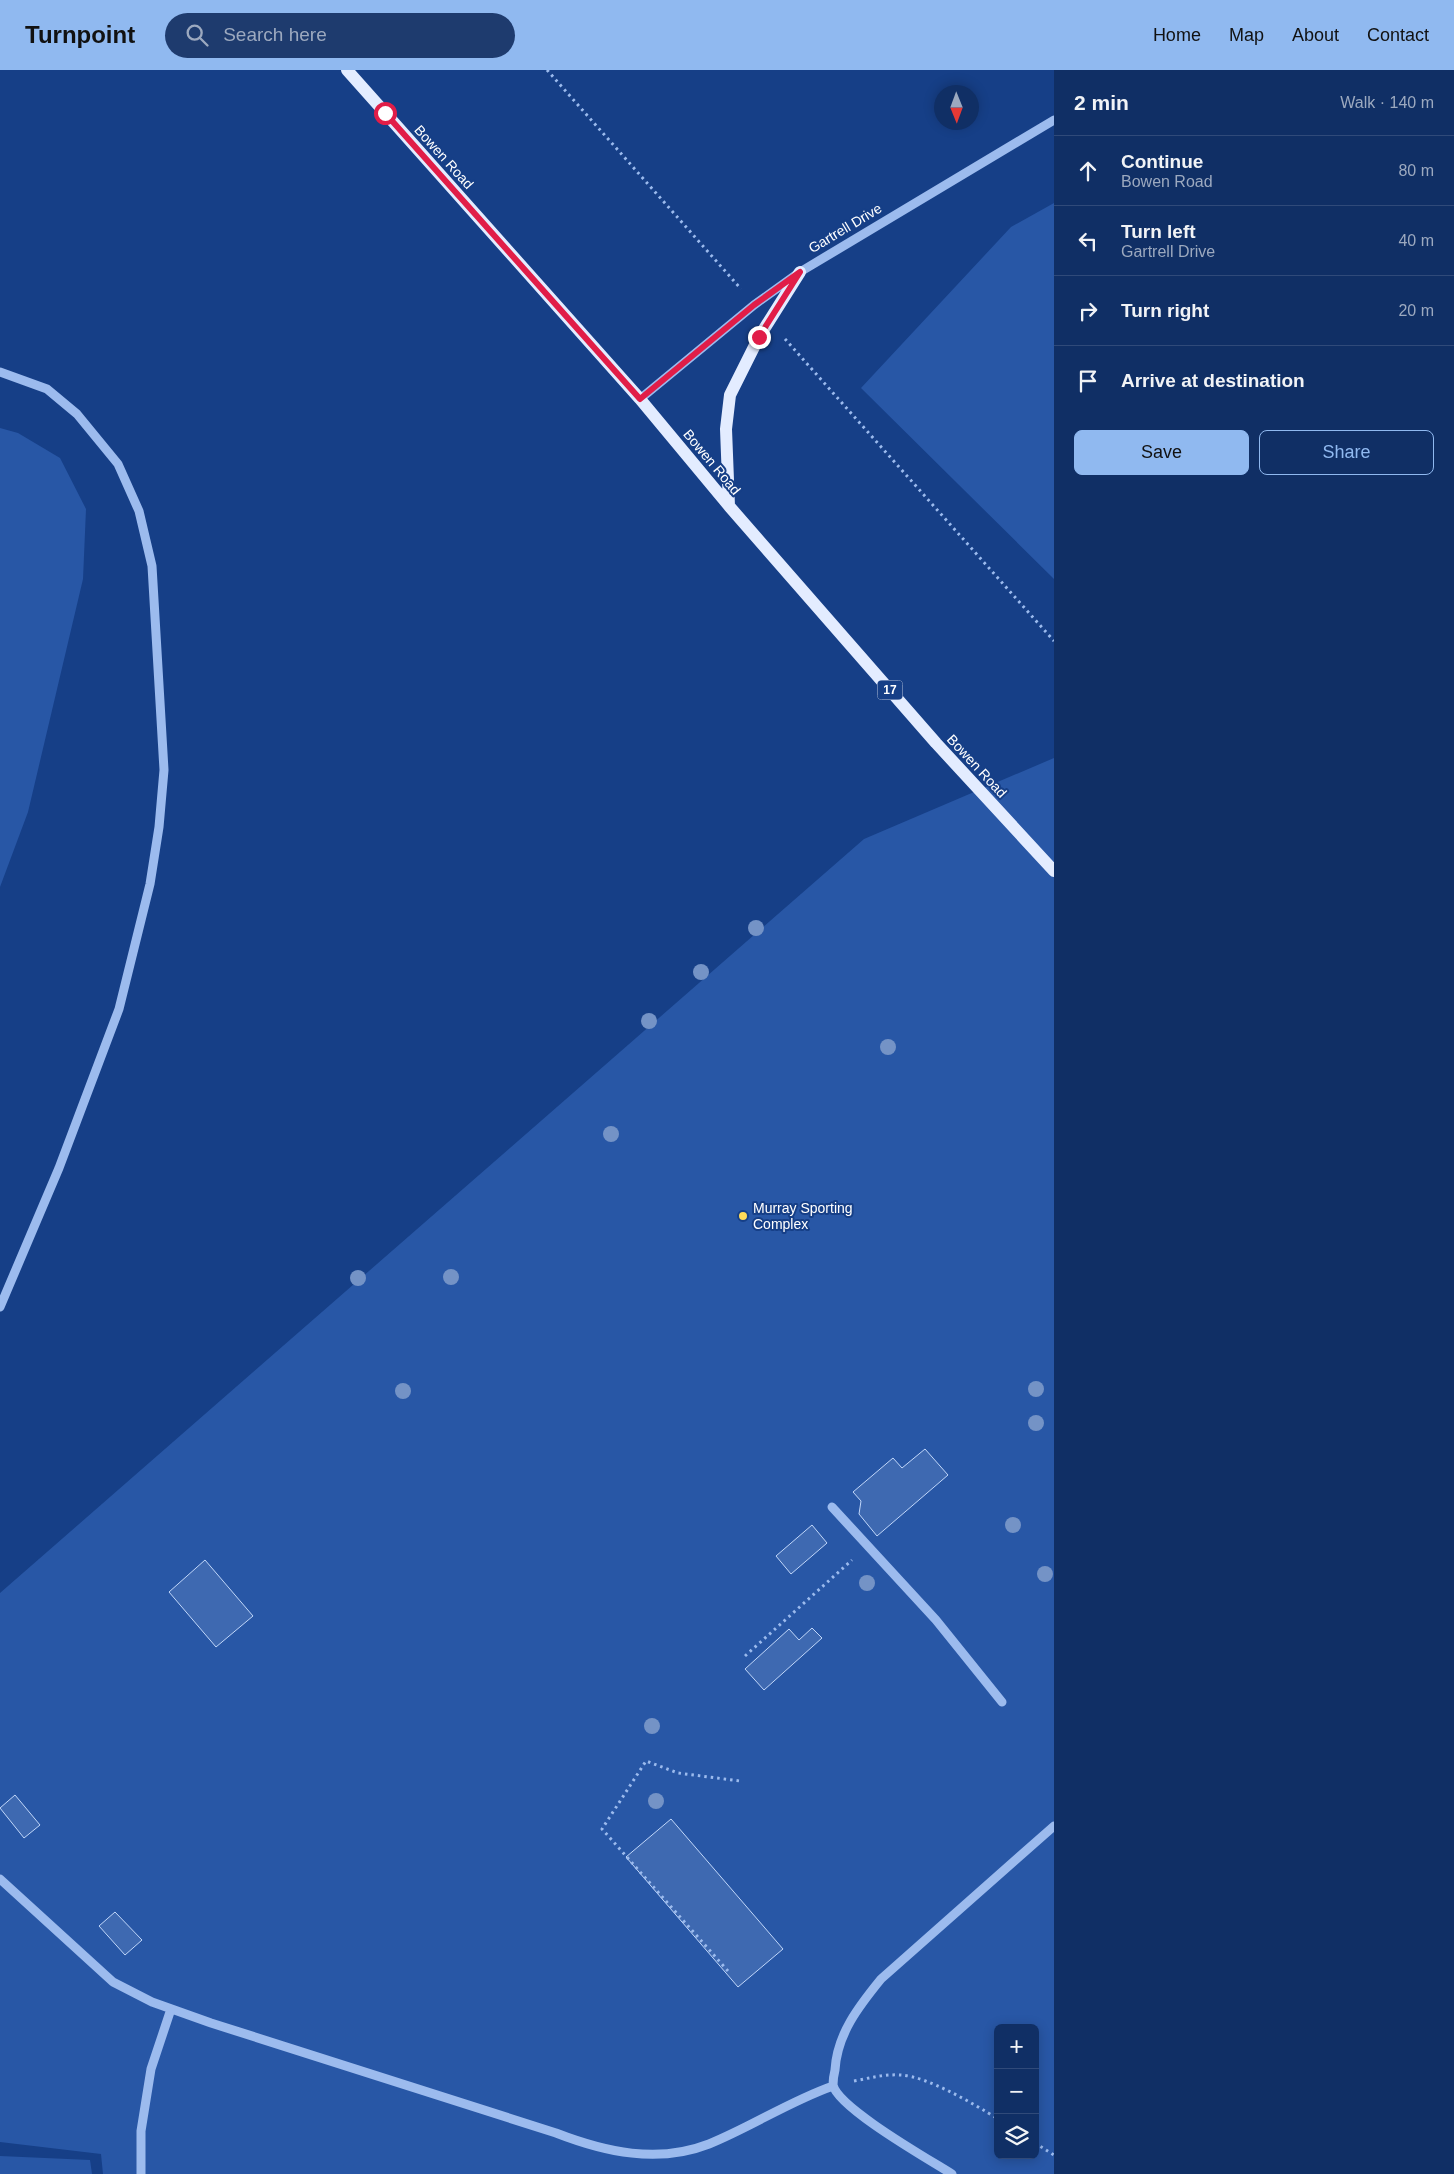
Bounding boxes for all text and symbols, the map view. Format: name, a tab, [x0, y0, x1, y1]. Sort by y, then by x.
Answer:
search box	[165, 13, 515, 58]
text: Turnpoint	[25, 21, 135, 48]
icon: search	[183, 21, 211, 49]
text: Search here	[223, 24, 327, 45]
text: Home	[1153, 25, 1201, 45]
text: Map	[1229, 25, 1264, 45]
text: About	[1292, 25, 1339, 45]
text: Contact	[1367, 25, 1429, 45]
north arrow	[934, 85, 979, 130]
text: 2 min	[1074, 91, 1129, 114]
text: Walk · 140 m	[1340, 94, 1434, 111]
route start	[374, 102, 397, 125]
street label: Bowen Road	[411, 122, 477, 192]
text: Continue	[1121, 151, 1203, 172]
icon: ahead	[1074, 157, 1102, 185]
text: 80 m	[1398, 162, 1434, 179]
text: Bowen Road	[1121, 173, 1213, 190]
street label: Gartrell Drive	[806, 200, 885, 256]
text: Turn left	[1121, 221, 1196, 242]
icon: left	[1074, 227, 1102, 255]
text: 40 m	[1398, 232, 1434, 249]
text: Gartrell Drive	[1121, 243, 1215, 260]
icon: right	[1074, 297, 1102, 325]
text: Turn right	[1121, 300, 1209, 321]
text: 20 m	[1398, 302, 1434, 319]
route end	[748, 326, 771, 349]
icon: arrive	[1074, 367, 1102, 395]
text: Arrive at destination	[1121, 370, 1305, 391]
street label: Bowen Road	[680, 426, 744, 498]
button: Save	[1074, 430, 1249, 475]
button: Share	[1259, 430, 1434, 475]
road number: 17	[878, 680, 902, 700]
street label: Bowen Road	[944, 731, 1010, 801]
place label: Murray Sporting Complex	[753, 1200, 853, 1232]
marker: Murray Sporting Complex	[737, 1210, 749, 1222]
map controls	[994, 2024, 1039, 2159]
button: +	[994, 2024, 1039, 2069]
button: −	[994, 2069, 1039, 2114]
button: layers	[994, 2114, 1039, 2159]

